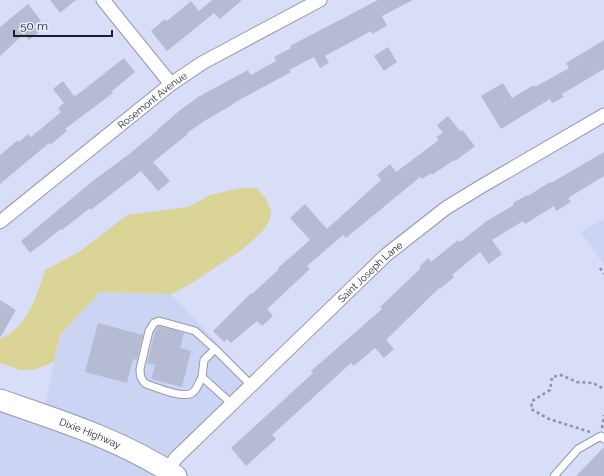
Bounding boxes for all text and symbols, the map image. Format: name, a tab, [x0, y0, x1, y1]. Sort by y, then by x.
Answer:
scale bar	[14, 12, 112, 38]
text: 50 m	[20, 19, 48, 33]
street label: Rosemont Avenue	[116, 70, 189, 131]
street label: Saint Joseph Lane	[336, 239, 405, 305]
street label: Dixie Highway	[58, 416, 123, 451]

